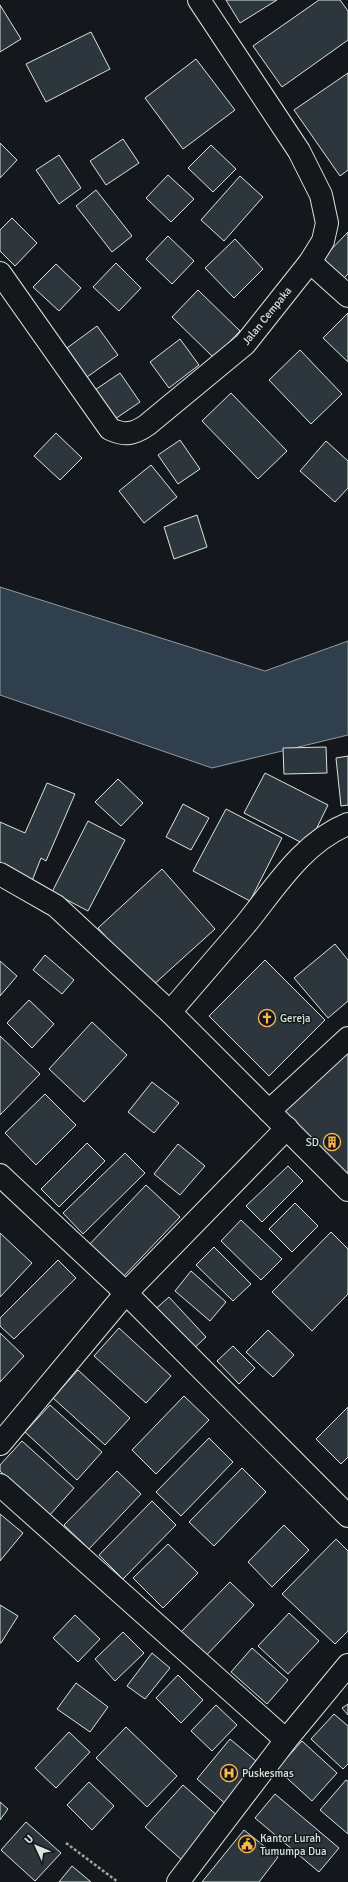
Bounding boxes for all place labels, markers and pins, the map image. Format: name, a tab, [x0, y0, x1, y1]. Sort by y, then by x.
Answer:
church icon: Gereja	[257, 1008, 277, 1028]
place label: Gereja	[280, 1012, 311, 1025]
building icon: SD	[322, 1132, 342, 1152]
place label: SD	[306, 1136, 319, 1149]
hospital icon: Puskesmas	[219, 1763, 239, 1783]
place label: Puskesmas	[242, 1767, 294, 1780]
place label: Kantor Lurah Tumumpa Dua	[260, 1832, 327, 1858]
public building icon: Kantor Lurah Tumumpa Dua	[237, 1834, 257, 1854]

